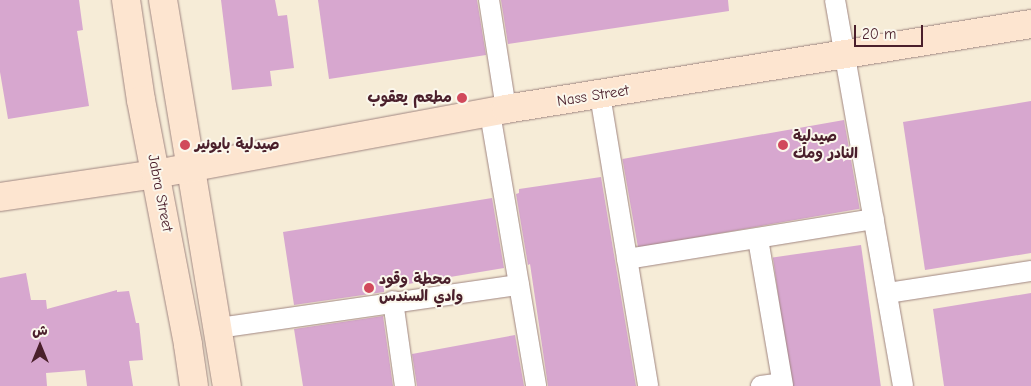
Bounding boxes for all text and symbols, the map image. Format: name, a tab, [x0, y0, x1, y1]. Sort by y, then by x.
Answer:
scale bar	[856, 15, 925, 47]
text: 20 m	[862, 25, 896, 43]
street label: Nass Street	[556, 81, 630, 111]
place label: مطعم يعقوب	[368, 89, 452, 107]
marker: مطعم يعقوب	[456, 92, 468, 104]
place label: صيدلية النادر ومك	[793, 127, 858, 162]
place label: صيدلية بايونير	[195, 136, 279, 154]
marker: صيدلية بايونير	[179, 139, 191, 151]
marker: صيدلية النادر ومك	[777, 139, 789, 151]
street label: Jabra Street	[144, 153, 176, 233]
place label: محطة وقود وادي السندس	[379, 270, 463, 305]
marker: محطة وقود وادي السندس	[363, 282, 375, 294]
north arrow	[15, 321, 65, 371]
text: ش	[32, 322, 48, 339]

